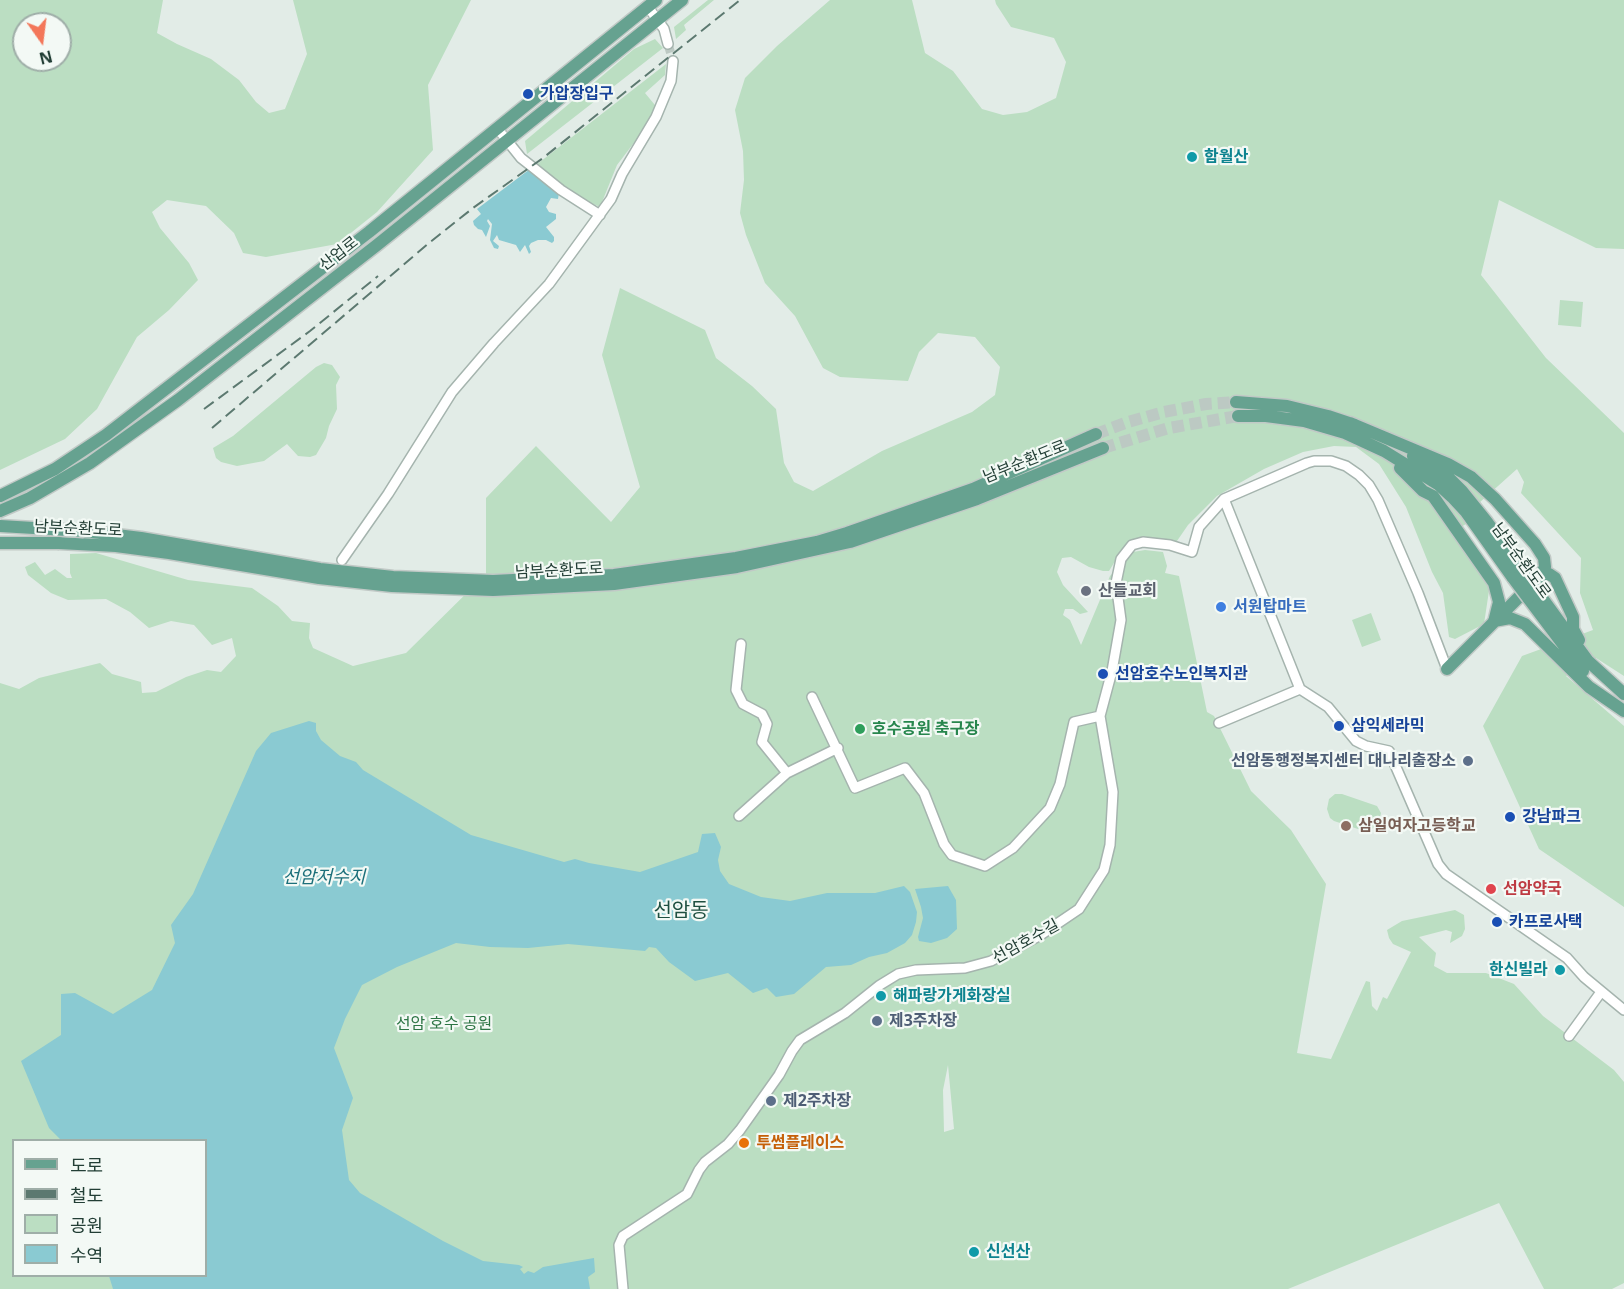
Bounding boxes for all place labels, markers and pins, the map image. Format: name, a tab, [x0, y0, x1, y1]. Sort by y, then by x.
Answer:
place label: 가압장입구	[540, 84, 614, 104]
marker: 가압장입구	[521, 87, 535, 101]
place label: 함월산	[1204, 147, 1248, 167]
marker: 함월산	[1185, 150, 1199, 164]
place label: 산들교회	[1098, 581, 1157, 601]
marker: 산들교회	[1079, 584, 1093, 598]
place label: 서원탑마트	[1233, 597, 1307, 617]
marker: 서원탑마트	[1214, 600, 1228, 614]
place label: 선암호수노인복지관	[1115, 664, 1247, 684]
marker: 선암호수노인복지관	[1096, 667, 1110, 681]
place label: 삼익세라믹	[1351, 716, 1425, 736]
place label: 호수공원 축구장	[872, 719, 979, 739]
marker: 삼익세라믹	[1332, 719, 1346, 733]
marker: 호수공원 축구장	[853, 722, 867, 736]
place label: 선암동행정복지센터 대나리출장소	[1231, 751, 1456, 771]
marker: 선암동행정복지센터 대나리출장소	[1461, 754, 1475, 768]
place label: 강남파크	[1522, 807, 1581, 827]
marker: 강남파크	[1503, 810, 1517, 824]
place label: 삼일여자고등학교	[1358, 816, 1476, 836]
marker: 삼일여자고등학교	[1339, 819, 1353, 833]
place label: 선암약국	[1503, 879, 1562, 899]
marker: 선암약국	[1484, 882, 1498, 896]
place label: 카프로사택	[1509, 912, 1583, 932]
marker: 카프로사택	[1490, 915, 1504, 929]
place label: 한신빌라	[1489, 960, 1548, 980]
marker: 한신빌라	[1553, 963, 1567, 977]
place label: 해파랑가게화장실	[893, 986, 1011, 1006]
marker: 해파랑가게화장실	[874, 989, 888, 1003]
place label: 제3주차장	[889, 1011, 957, 1031]
marker: 제3주차장	[870, 1014, 884, 1028]
place label: 제2주차장	[783, 1091, 851, 1111]
marker: 제2주차장	[764, 1094, 778, 1108]
place label: 투썸플레이스	[756, 1133, 844, 1153]
marker: 투썸플레이스	[737, 1136, 751, 1150]
place label: 신선산	[986, 1242, 1030, 1262]
marker: 신선산	[967, 1245, 981, 1259]

